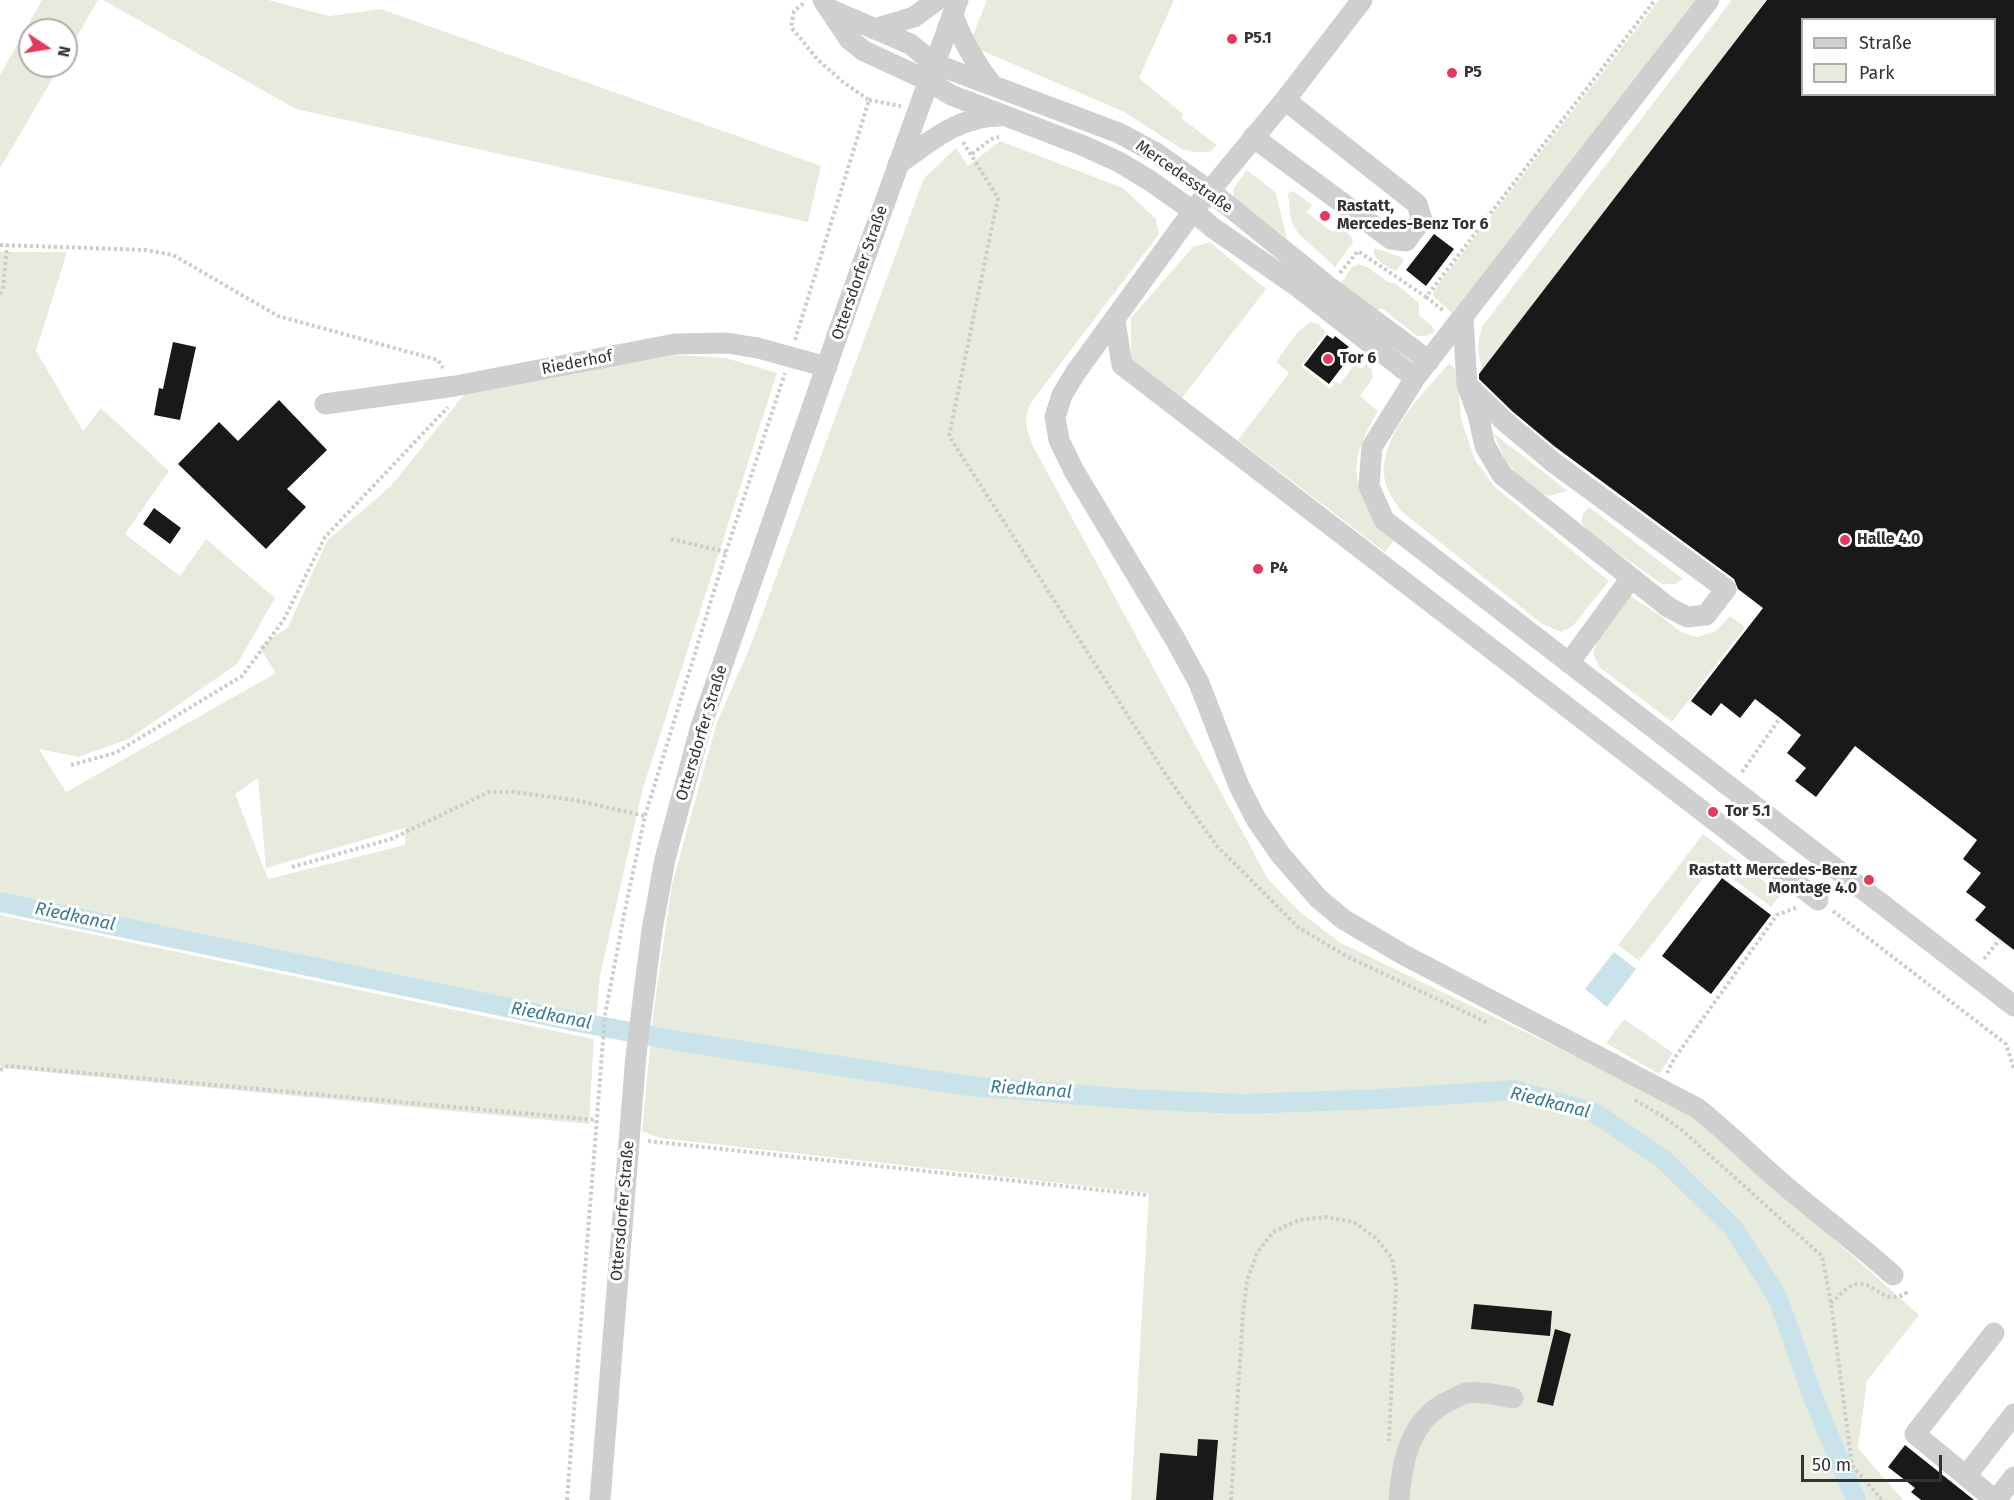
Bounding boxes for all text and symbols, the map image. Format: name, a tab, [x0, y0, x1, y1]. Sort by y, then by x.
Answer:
north arrow	[18, 18, 78, 78]
legend	[1801, 18, 1996, 96]
place label: P5.1	[1244, 29, 1272, 49]
marker: P5.1	[1225, 32, 1239, 46]
text: Straße	[1859, 32, 1912, 54]
text: N	[54, 44, 75, 59]
text: Park	[1859, 62, 1894, 84]
place label: P5	[1464, 63, 1482, 83]
marker: P5	[1445, 66, 1459, 80]
street label: Mercedesstraße	[1132, 136, 1236, 218]
place label: Rastatt, Mercedes-Benz Tor 6	[1337, 197, 1488, 235]
street label: Ottersdorfer Straße	[828, 203, 892, 343]
marker: Rastatt, Mercedes-Benz Tor 6	[1318, 209, 1332, 223]
street label: Riederhof	[540, 347, 614, 379]
place label: Tor 6	[1340, 349, 1376, 369]
marker: Tor 6	[1321, 352, 1335, 366]
place label: Halle 4.0	[1857, 530, 1920, 550]
marker: Halle 4.0	[1838, 533, 1852, 547]
place label: P4	[1270, 559, 1288, 579]
marker: P4	[1251, 562, 1265, 576]
street label: Ottersdorfer Straße	[672, 663, 732, 803]
place label: Tor 5.1	[1725, 802, 1771, 822]
marker: Tor 5.1	[1706, 805, 1720, 819]
place label: Rastatt Mercedes-Benz Montage 4.0	[1689, 861, 1857, 899]
marker: Rastatt Mercedes-Benz Montage 4.0	[1862, 873, 1876, 887]
water label: Riedkanal	[33, 898, 117, 936]
water label: Riedkanal	[509, 998, 593, 1034]
water label: Riedkanal	[990, 1076, 1072, 1104]
water label: Riedkanal	[1508, 1083, 1592, 1123]
street label: Ottersdorfer Straße	[607, 1140, 639, 1282]
scale bar	[1804, 1443, 1945, 1481]
text: 50 m	[1812, 1454, 1851, 1476]

